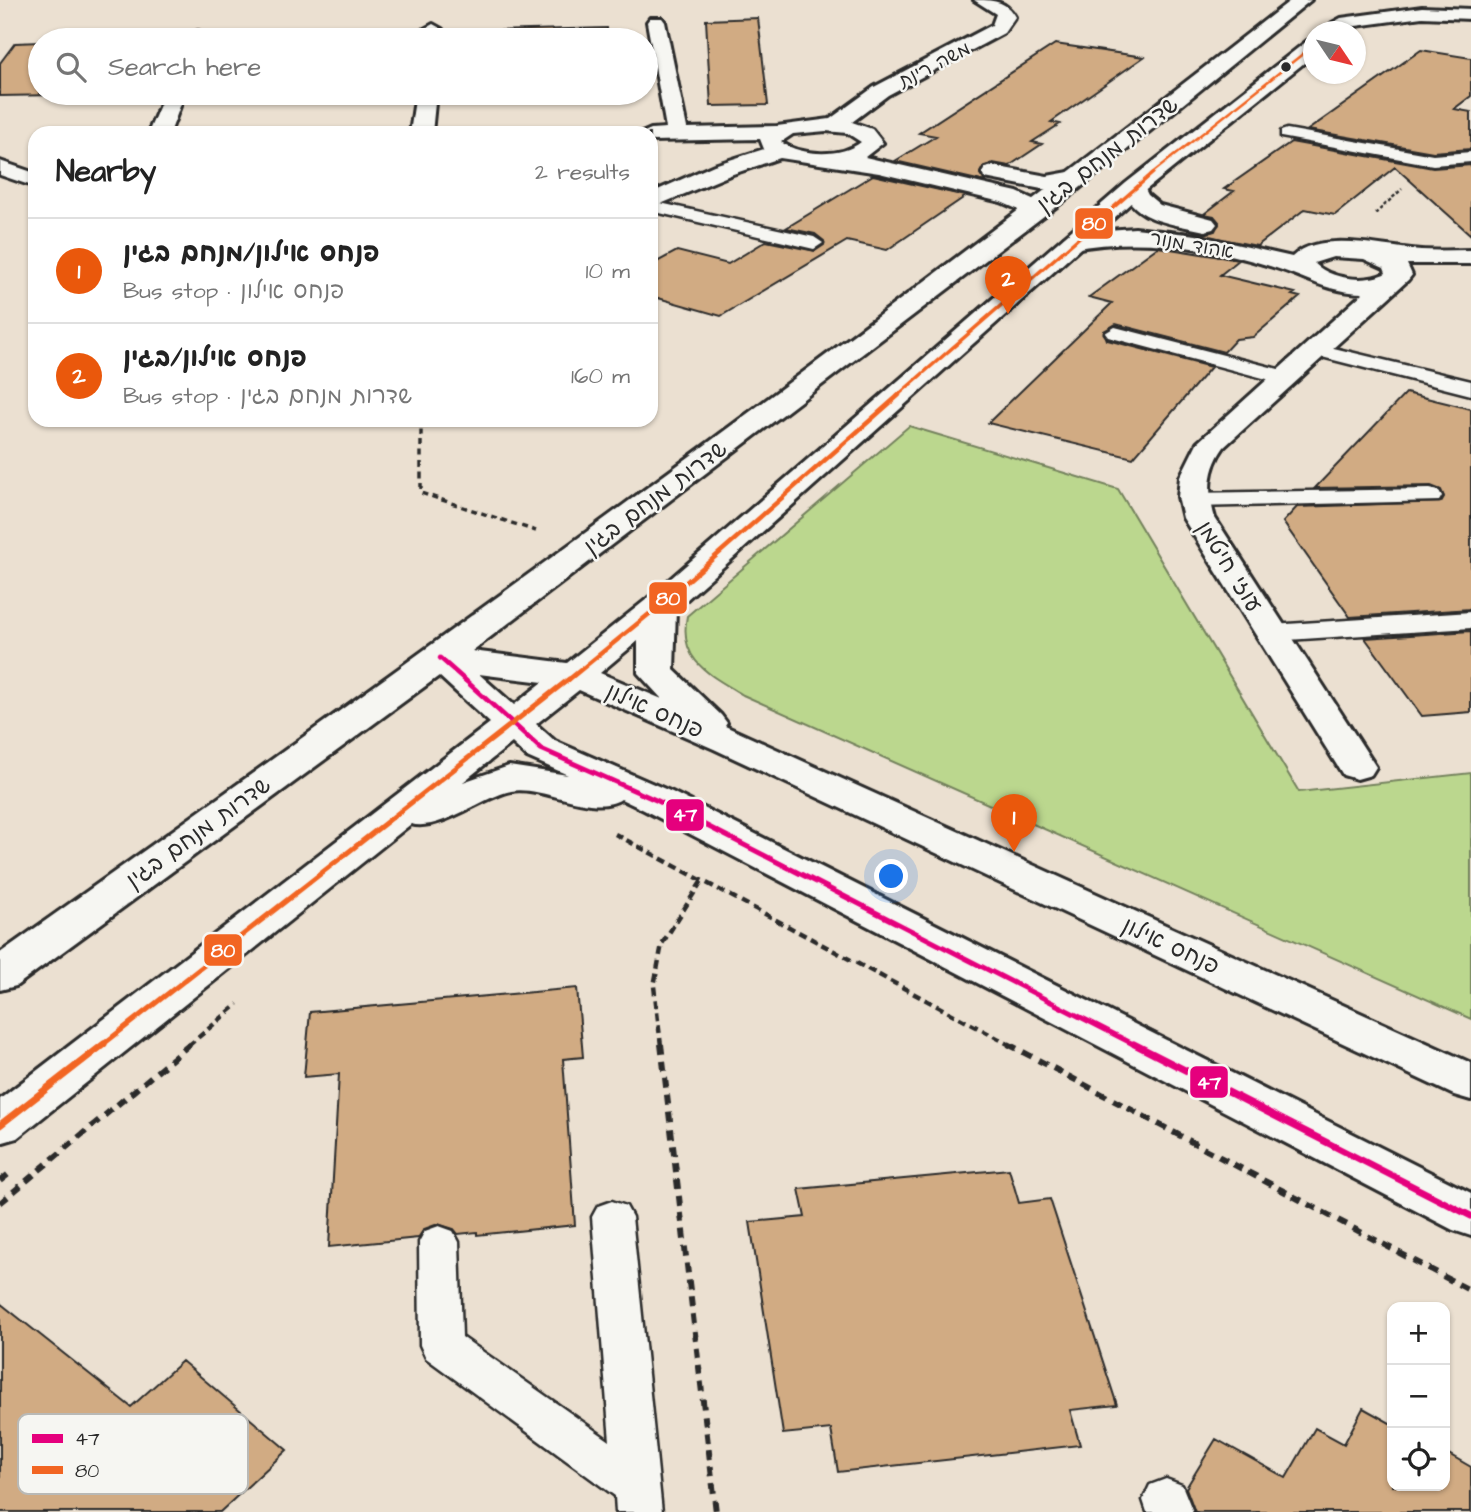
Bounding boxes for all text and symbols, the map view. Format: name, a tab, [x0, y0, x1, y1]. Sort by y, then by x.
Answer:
north arrow	[1303, 21, 1366, 84]
search box	[28, 28, 658, 105]
street label: משה רינת	[893, 36, 975, 95]
icon: search	[52, 48, 90, 86]
text: Search here	[108, 49, 261, 85]
unlabelled marker	[1279, 60, 1293, 74]
street label: שדרות מנחם בגין	[1030, 89, 1185, 220]
text: Nearby	[56, 151, 156, 193]
text: 2 results	[535, 156, 630, 188]
line badge: 80	[1074, 207, 1114, 240]
text: 80	[1082, 211, 1106, 238]
street label: אהוד מנור	[1148, 225, 1236, 266]
text: פנחס אילון/מנחם בגין	[123, 235, 379, 271]
text: 1	[78, 255, 80, 287]
text: 10 m	[585, 255, 630, 287]
pin: 2	[985, 256, 1031, 314]
text: Bus stop · פנחס אילון	[123, 275, 344, 307]
text: פנחס אילון/בגין	[123, 340, 307, 376]
text: 2	[72, 360, 86, 392]
text: 160 m	[571, 360, 630, 392]
text: Bus stop · שדרות מנחם בגין	[123, 380, 412, 412]
street label: שדרות מנחם בגין	[577, 433, 734, 562]
street label: עוזי חיטמן	[1189, 515, 1270, 618]
line badge: 80	[648, 581, 688, 615]
text: 80	[656, 586, 680, 613]
street label: פנחס אילון	[601, 675, 709, 747]
street label: שדרות מנחם בגין	[120, 769, 278, 896]
pin: 1	[991, 794, 1037, 852]
line badge: 47	[665, 798, 705, 832]
text: 47	[673, 802, 698, 829]
your location	[874, 859, 908, 893]
street label: פנחס אילון	[1117, 909, 1224, 982]
line badge: 80	[203, 933, 243, 967]
text: 80	[211, 938, 235, 965]
line badge: 47	[1189, 1065, 1229, 1099]
text: 47	[1197, 1070, 1222, 1097]
map controls	[1387, 1302, 1450, 1491]
button: +	[1387, 1302, 1450, 1365]
button: −	[1387, 1365, 1450, 1428]
legend	[18, 1414, 248, 1494]
text: 47	[75, 1426, 100, 1453]
button: locate	[1387, 1428, 1450, 1491]
text: 80	[75, 1458, 99, 1485]

